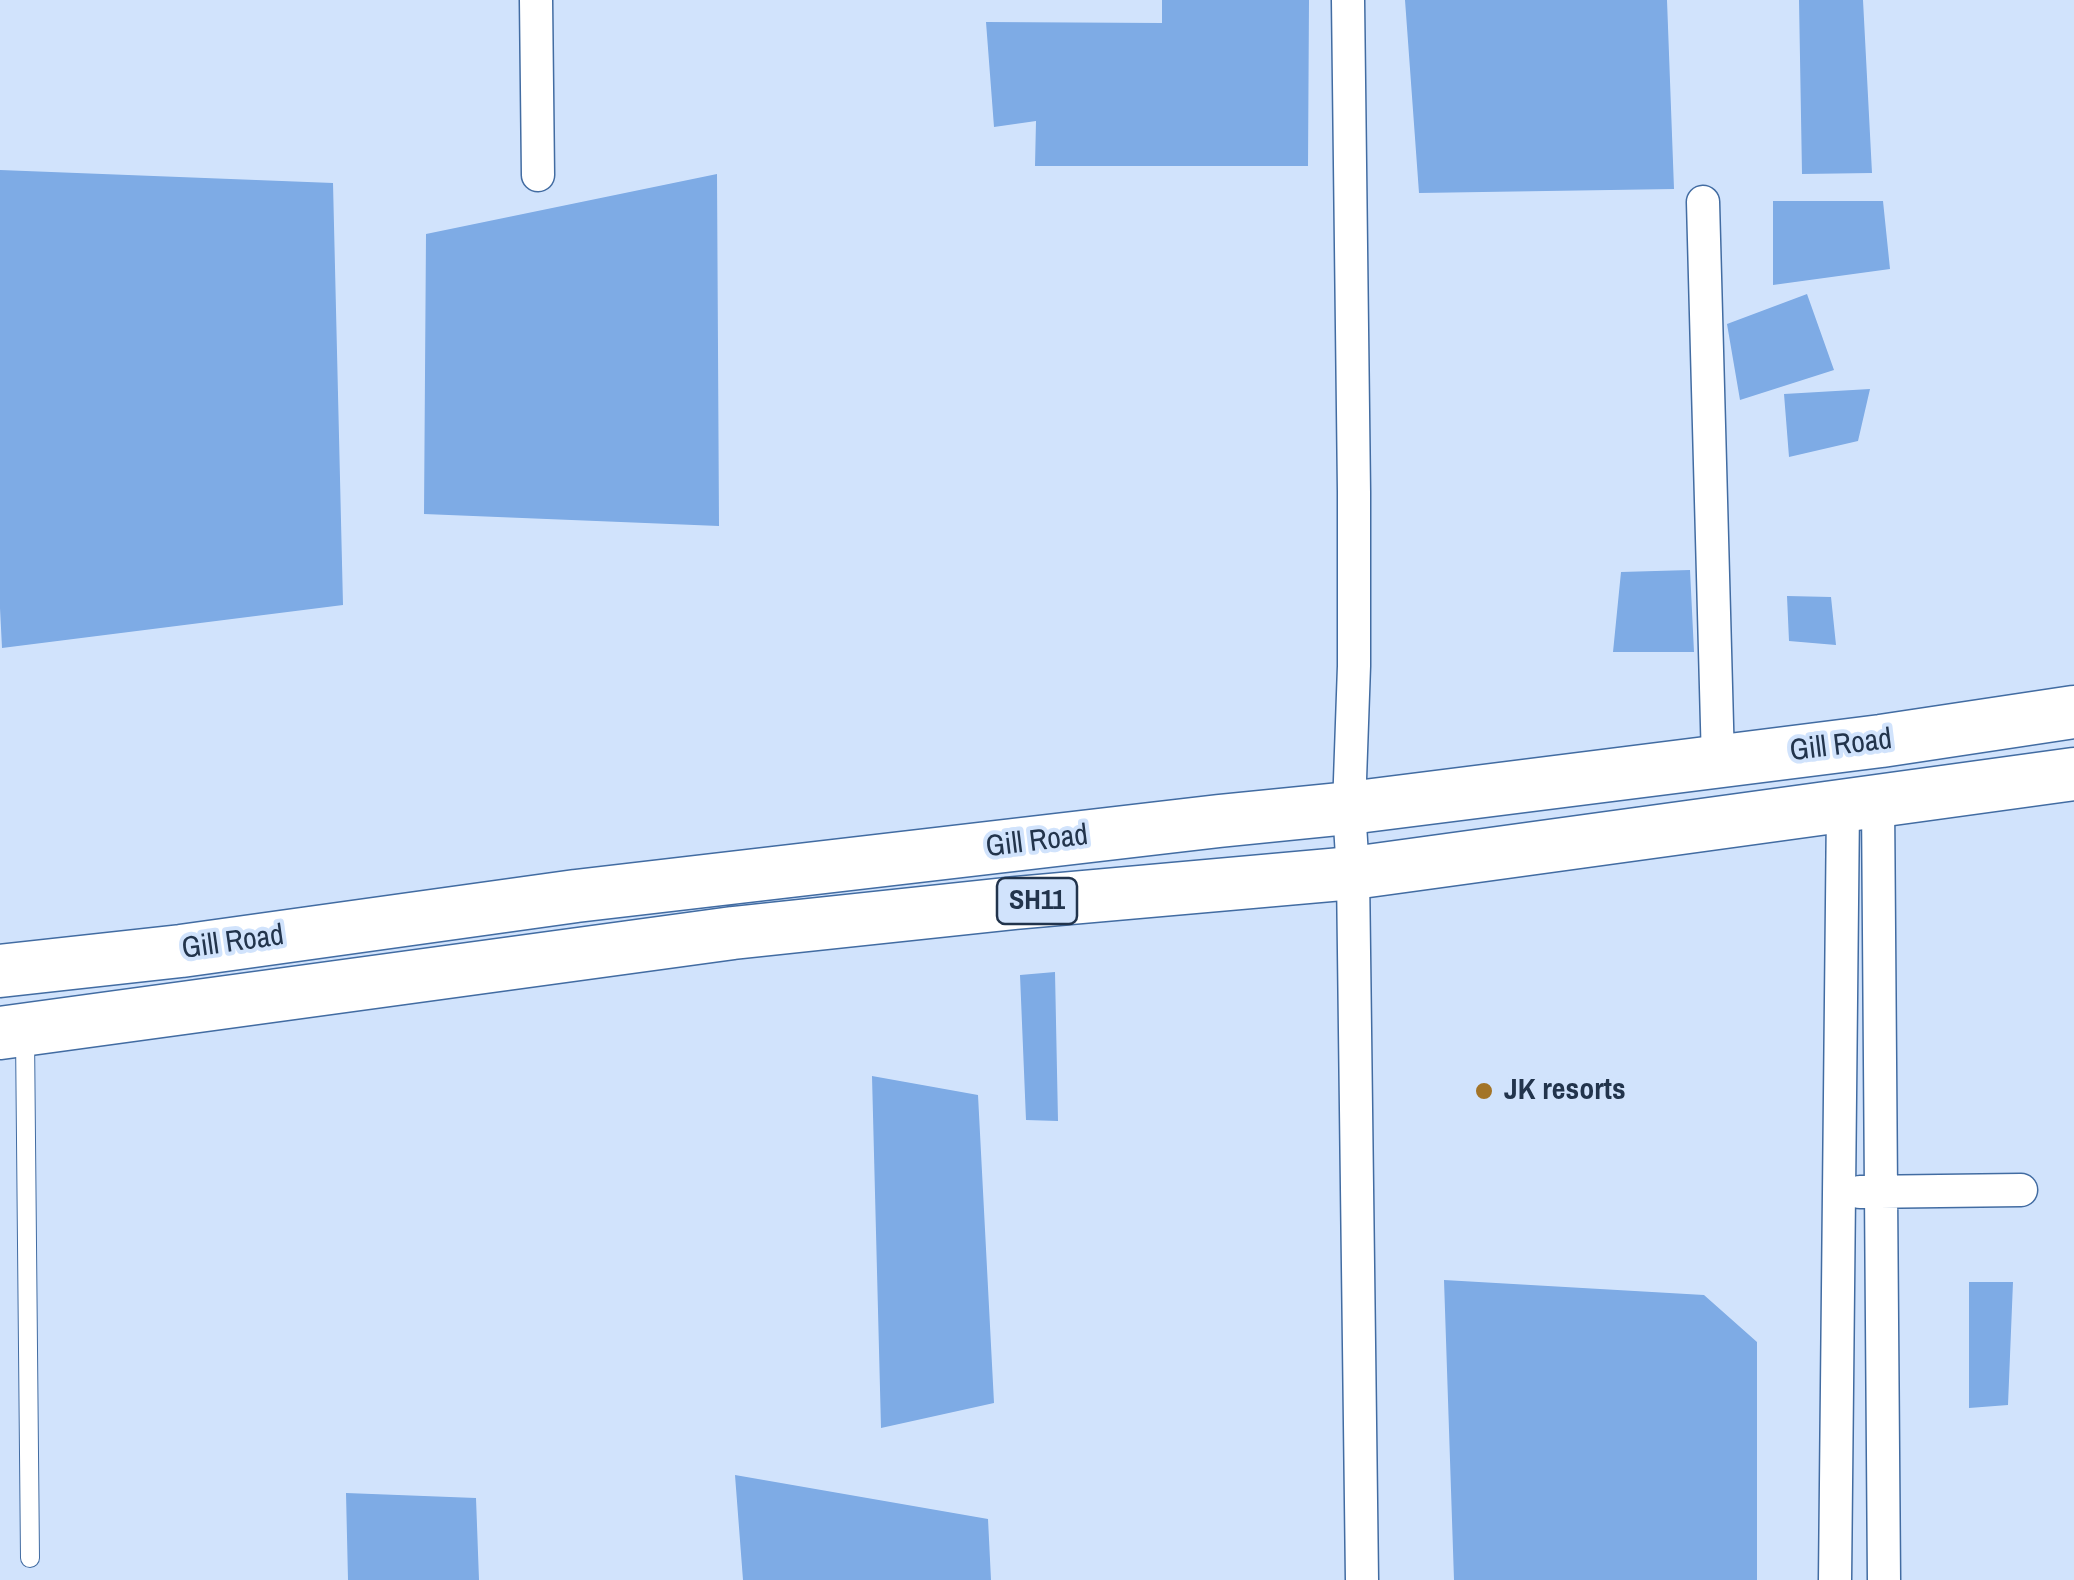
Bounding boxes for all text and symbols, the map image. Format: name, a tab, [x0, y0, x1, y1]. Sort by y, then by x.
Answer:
street label: Gill Road	[1788, 722, 1894, 770]
street label: Gill Road	[984, 818, 1090, 866]
road number: SH11	[997, 878, 1077, 924]
street label: Gill Road	[180, 918, 286, 968]
place label: JK resorts	[1504, 1073, 1626, 1109]
marker: JK resorts	[1473, 1080, 1495, 1102]

